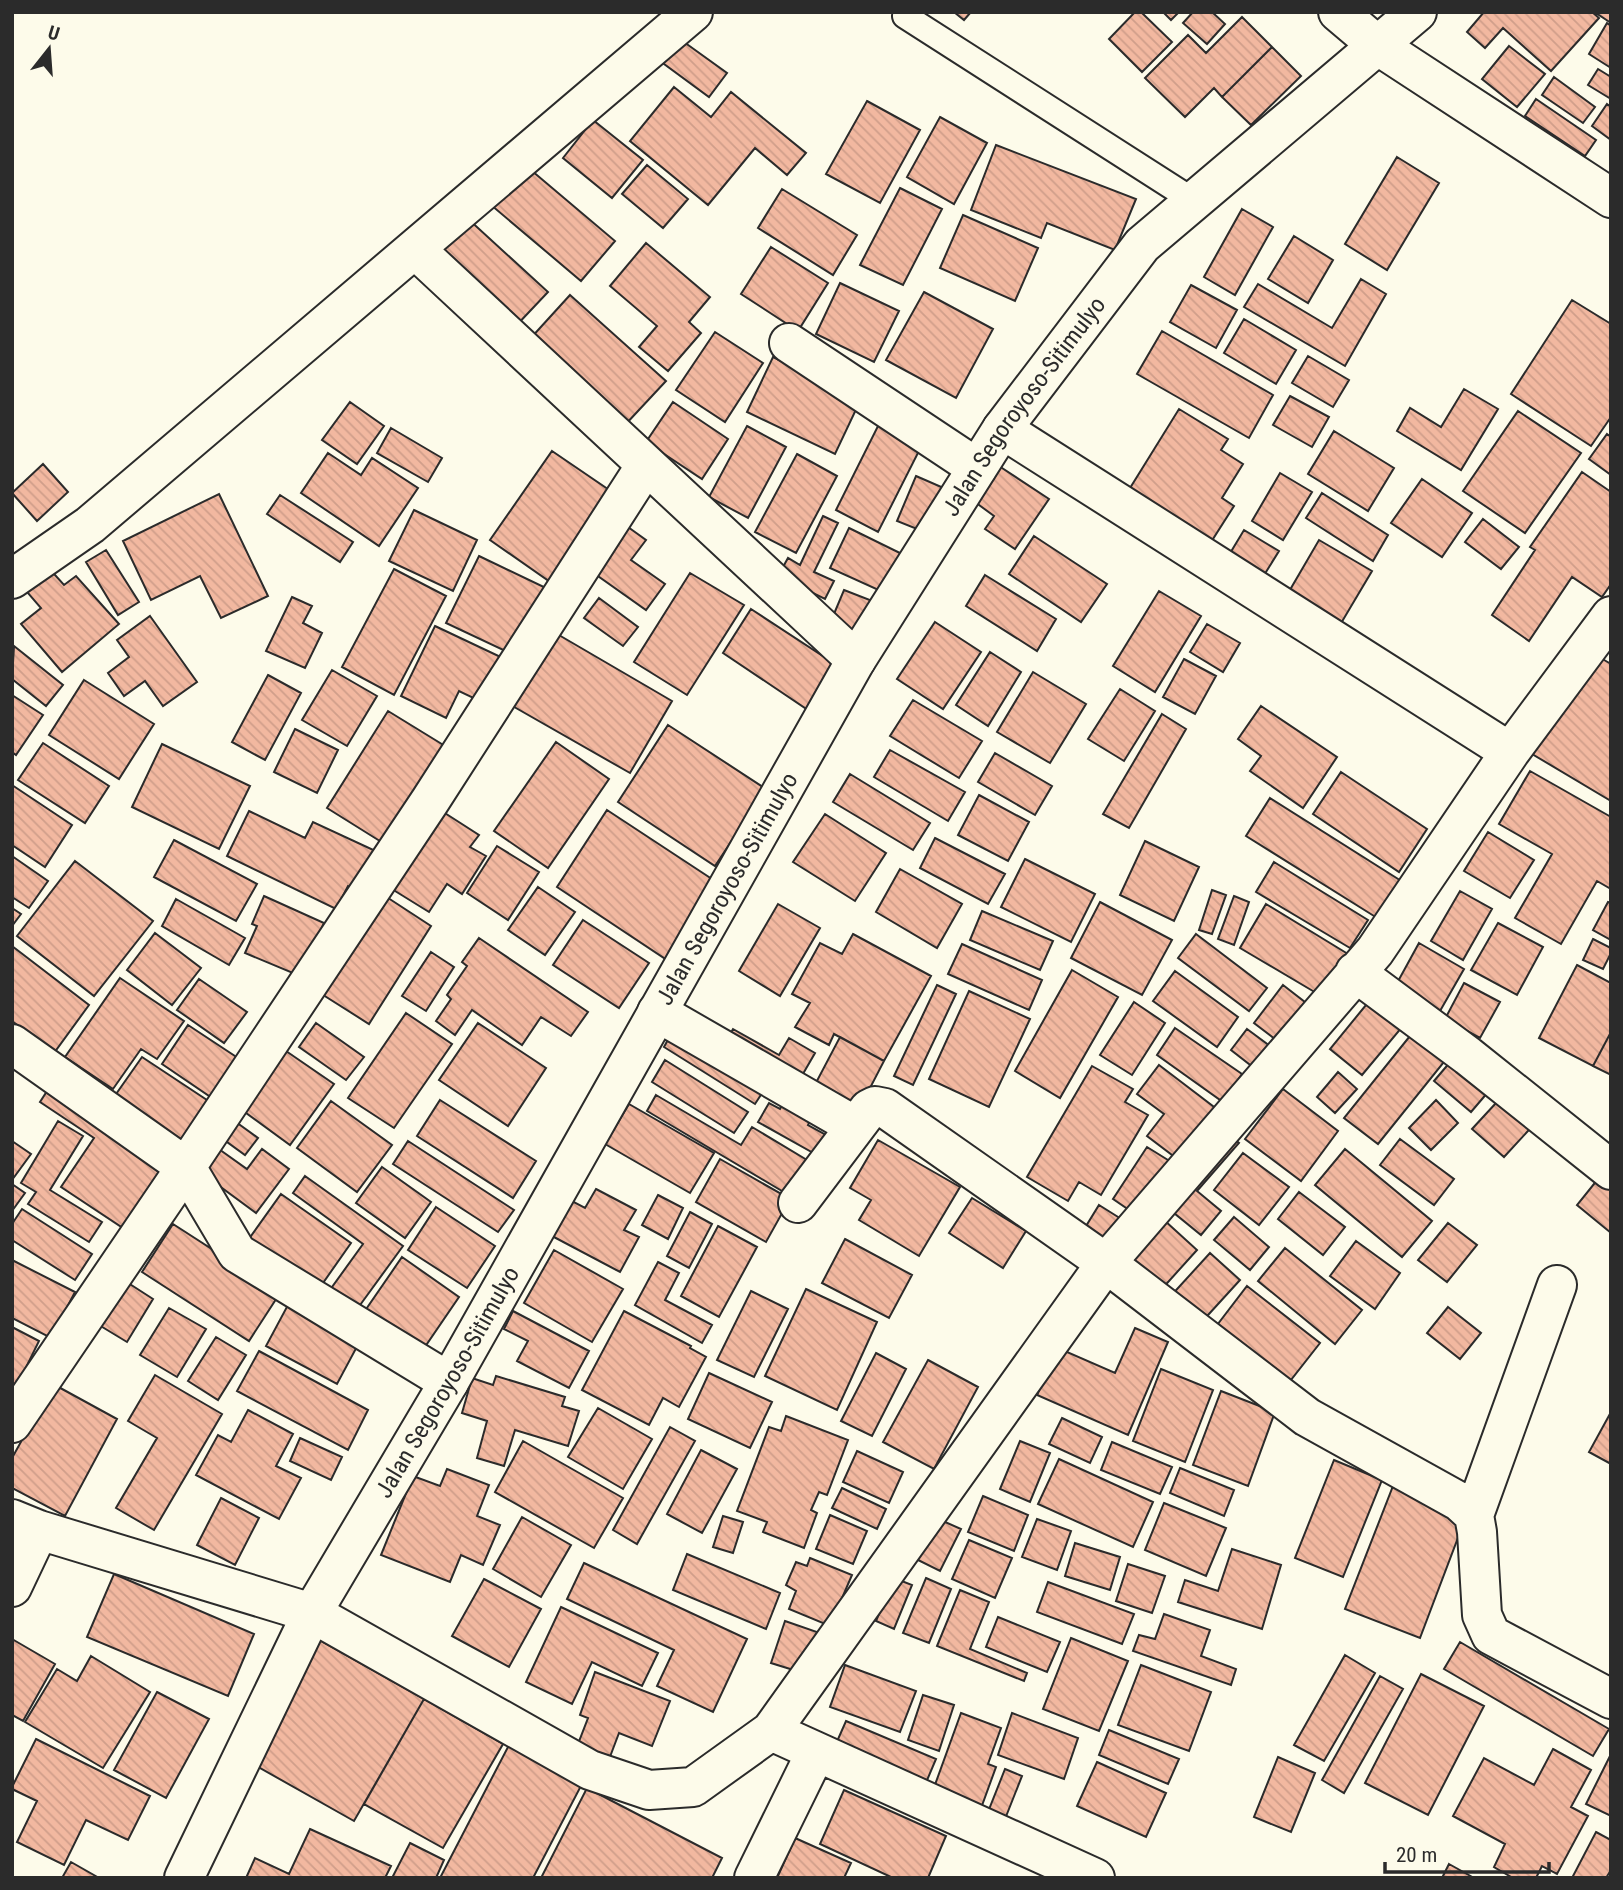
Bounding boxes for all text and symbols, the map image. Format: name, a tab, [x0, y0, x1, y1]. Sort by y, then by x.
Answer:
north arrow	[14, 14, 84, 84]
text: U	[45, 21, 62, 46]
street label: Jalan Segoroyoso-Sitimulyo	[937, 291, 1111, 521]
street label: Jalan Segoroyoso-Sitimulyo	[650, 768, 804, 1010]
street label: Jalan Segoroyoso-Sitimulyo	[370, 1262, 525, 1503]
scale bar	[1385, 1830, 1550, 1874]
text: 20 m	[1396, 1843, 1437, 1867]

